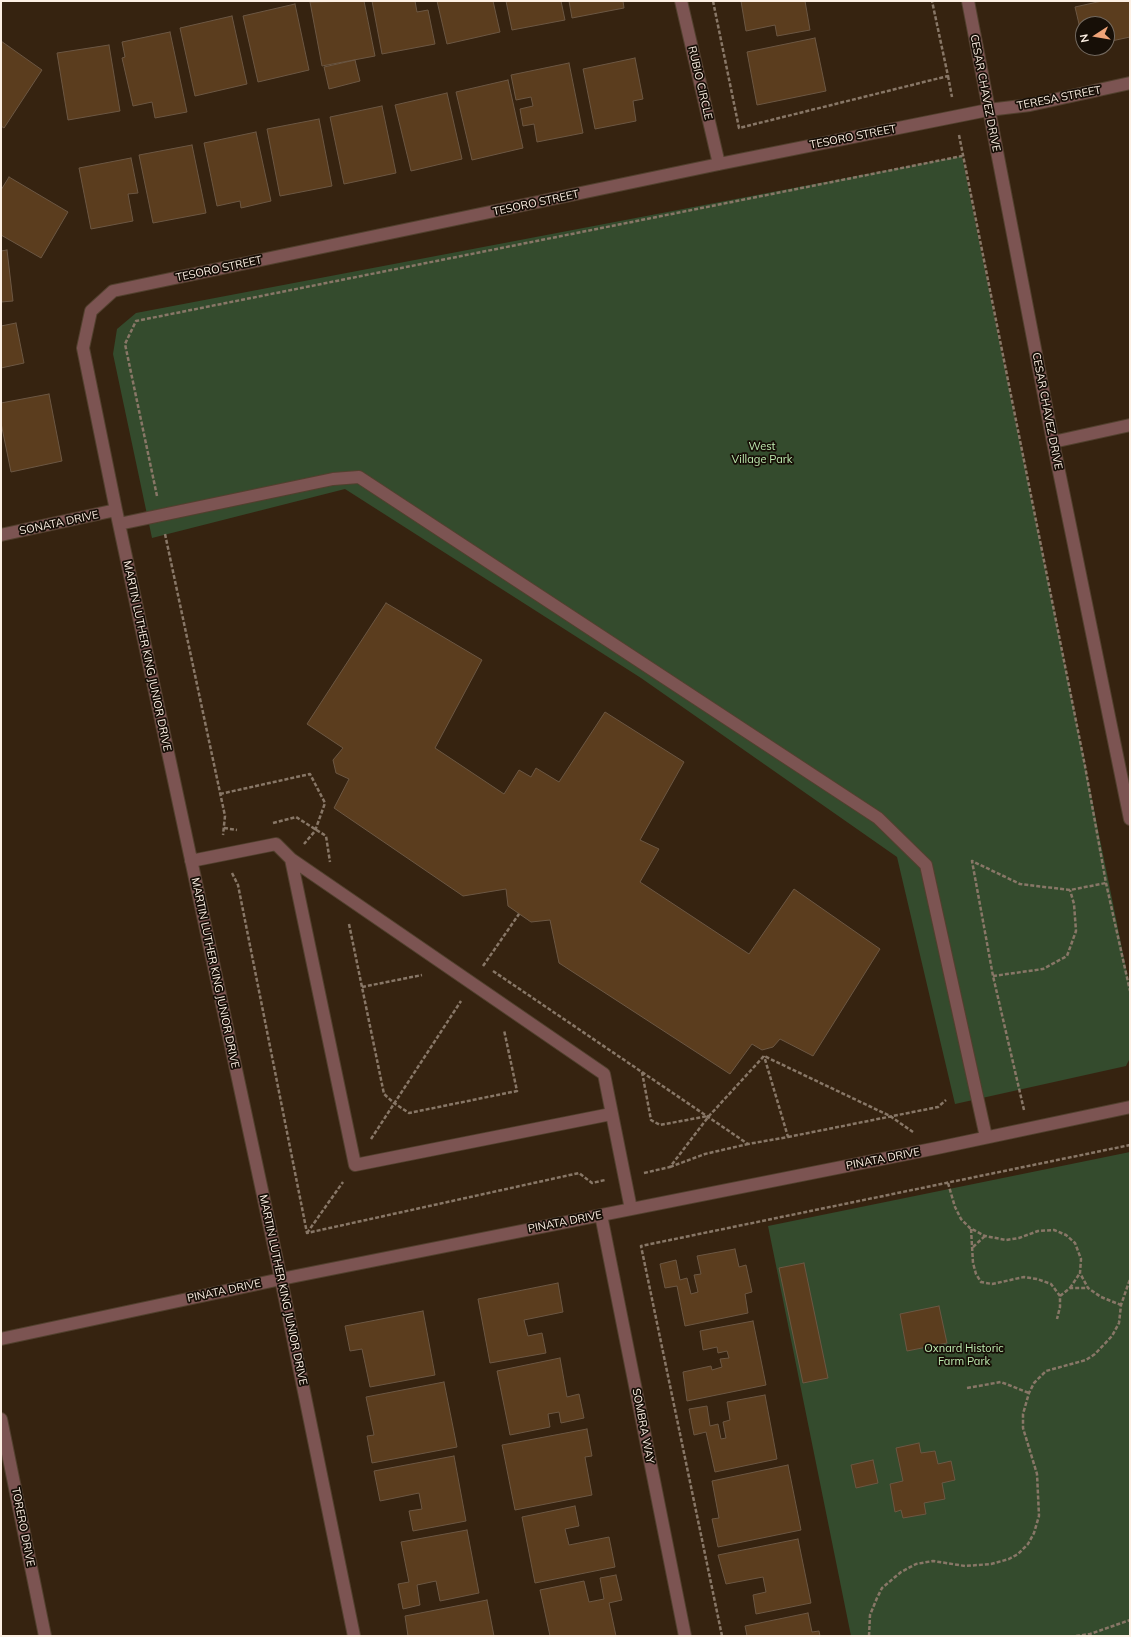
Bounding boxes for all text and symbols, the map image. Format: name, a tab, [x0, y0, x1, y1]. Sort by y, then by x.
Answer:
north arrow	[1075, 16, 1115, 56]
street label: CESAR CHAVEZ DRIVE	[967, 33, 1003, 153]
text: N	[1077, 33, 1092, 44]
street label: RUBIO CIRCLE	[685, 45, 715, 121]
street label: TERESA STREET	[1016, 83, 1102, 113]
street label: TESORO STREET	[809, 122, 897, 152]
street label: TESORO STREET	[492, 187, 580, 219]
street label: TESORO STREET	[175, 253, 263, 285]
street label: CESAR CHAVEZ DRIVE	[1029, 351, 1065, 471]
park label: West Village Park	[732, 440, 792, 466]
street label: SONATA DRIVE	[18, 508, 100, 538]
street label: MARTIN LUTHER KING JUNIOR DRIVE	[120, 559, 174, 753]
street label: MARTIN LUTHER KING JUNIOR DRIVE	[188, 876, 242, 1070]
street label: PINATA DRIVE	[845, 1145, 921, 1173]
street label: MARTIN LUTHER KING JUNIOR DRIVE	[256, 1193, 310, 1387]
street label: PINATA DRIVE	[527, 1208, 603, 1236]
street label: PINATA DRIVE	[186, 1277, 262, 1305]
park label: Oxnard Historic Farm Park	[924, 1342, 1004, 1368]
street label: SOMBRA WAY	[629, 1387, 657, 1465]
street label: TORERO DRIVE	[9, 1486, 37, 1568]

